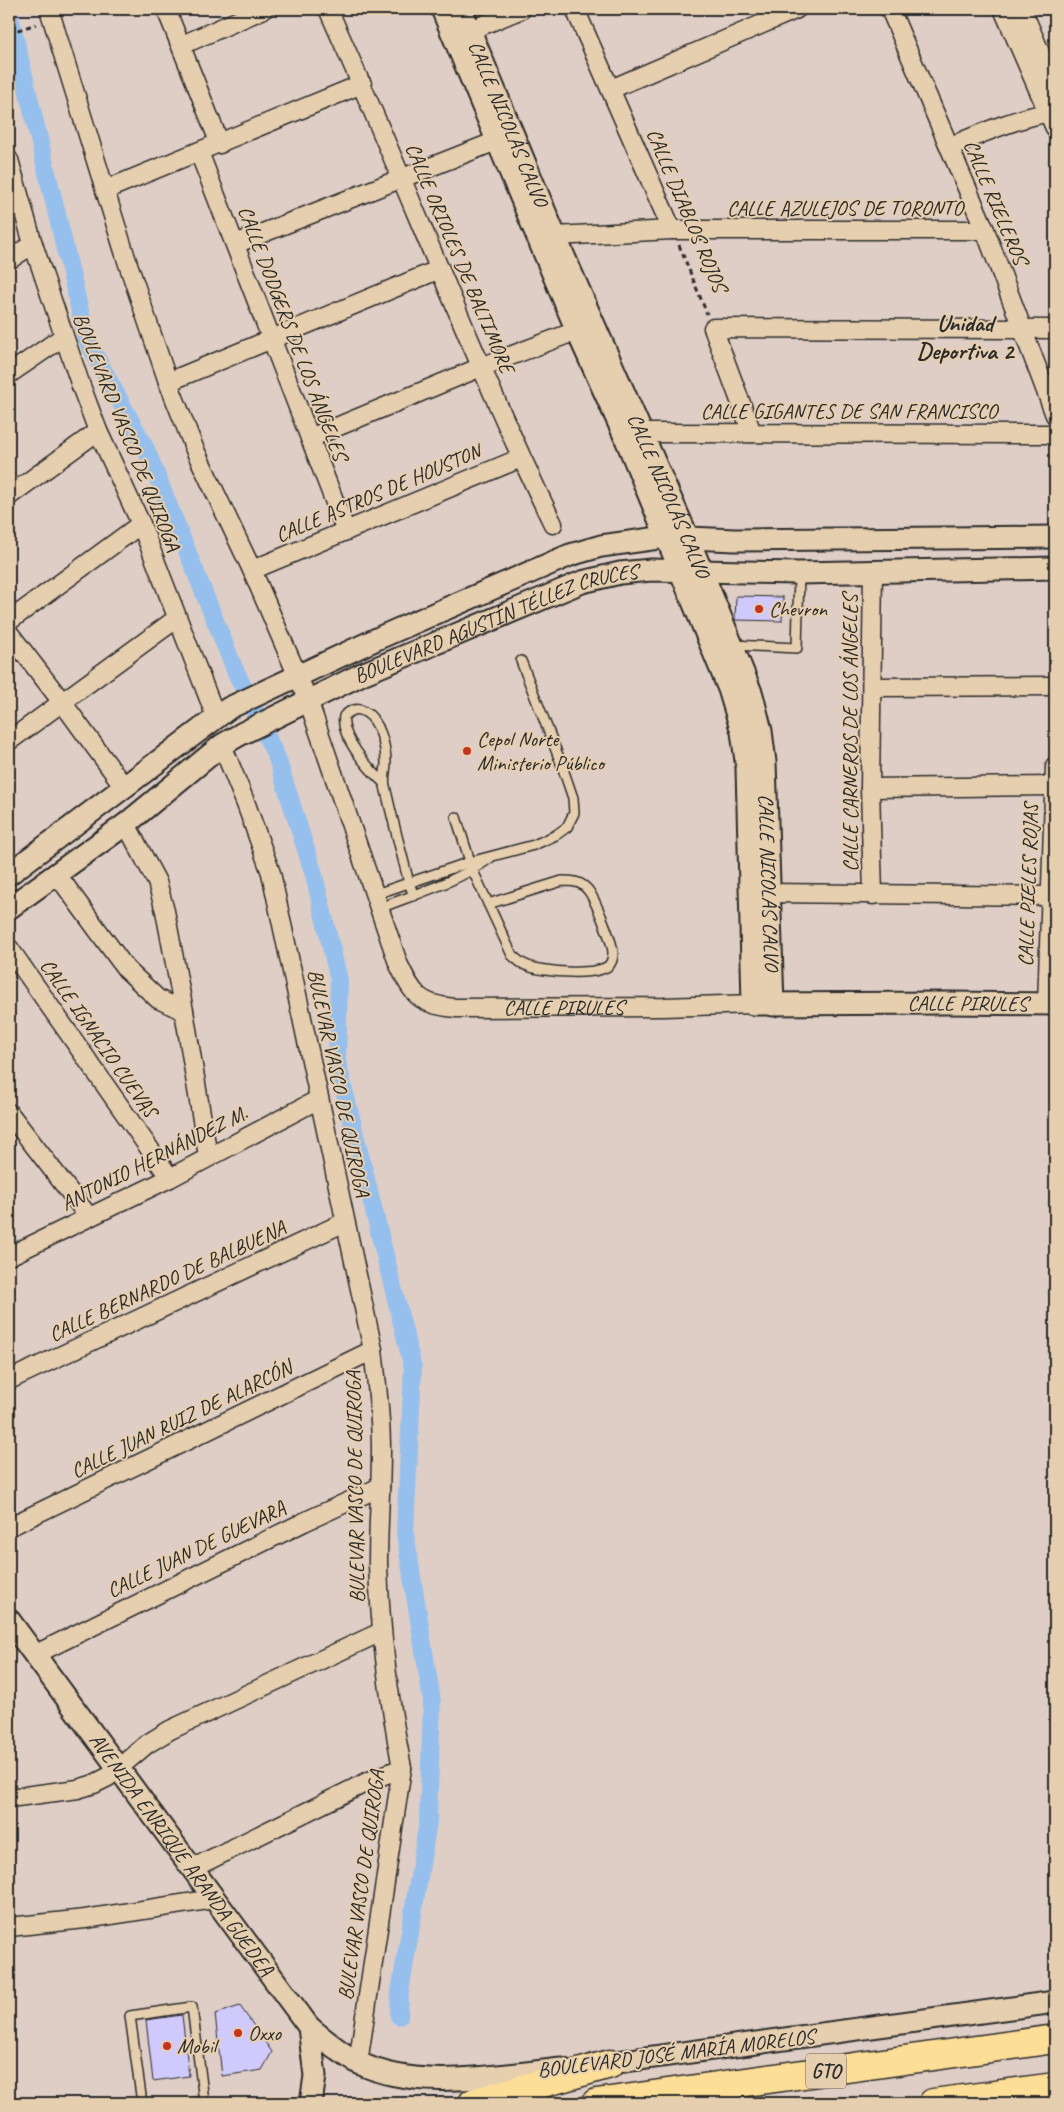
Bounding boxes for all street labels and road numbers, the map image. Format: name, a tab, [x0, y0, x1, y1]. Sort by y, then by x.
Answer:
street label: CALLE NICOLÁS CALVO	[463, 37, 555, 213]
street label: CALLE DIABLOS ROJOS	[641, 124, 735, 299]
street label: CALLE RIELEROS	[958, 136, 1035, 272]
street label: CALLE ORIOLES DE BALTIMORE	[400, 139, 521, 379]
street label: CALLE AZULEJOS DE TORONTO	[727, 195, 966, 221]
street label: CALLE DODGERS DE LOS ÁNGELES	[232, 202, 355, 467]
street label: BOULEVARD VASCO DE QUIROGA	[67, 309, 187, 555]
street label: CALLE GIGANTES DE SAN FRANCISCO	[701, 398, 1000, 424]
street label: CALLE NICOLÁS CALVO	[622, 409, 717, 584]
street label: CALLE ASTROS DE HOUSTON	[271, 437, 487, 548]
street label: BOULEVARD AGUSTÍN TÉLLEZ CRUCES	[349, 558, 643, 689]
street label: CALLE CARNEROS DE LOS ÁNGELES	[837, 591, 863, 872]
street label: CALLE NICOLÁS CALVO	[753, 794, 785, 974]
street label: CALLE PIELES ROJAS	[1012, 800, 1044, 967]
street label: CALLE IGNACIO CUEVAS	[35, 954, 165, 1125]
street label: BULEVAR VASCO DE QUIROGA	[302, 967, 376, 1200]
street label: CALLE PIRULES	[907, 990, 1031, 1017]
street label: CALLE PIRULES	[504, 994, 628, 1021]
street label: ANTONIO HERNÁNDEZ M.	[56, 1099, 252, 1216]
street label: CALLE BERNARDO DE BALBUENA	[45, 1214, 291, 1347]
street label: CALLE JUAN RUIZ DE ALARCÓN	[66, 1353, 299, 1484]
street label: BULEVAR VASCO DE QUIROGA	[340, 1369, 370, 1603]
street label: CALLE JUAN DE GUEVARA	[103, 1494, 290, 1604]
street label: AVENIDA ENRIQUE ARANDA GUEDEA	[84, 1728, 280, 1981]
street label: BULEVAR VASCO DE QUIROGA	[332, 1767, 390, 2002]
street label: BOULEVARD JOSÉ MARÍA MORELOS	[536, 2023, 820, 2083]
road number: GTO	[806, 2054, 846, 2088]

